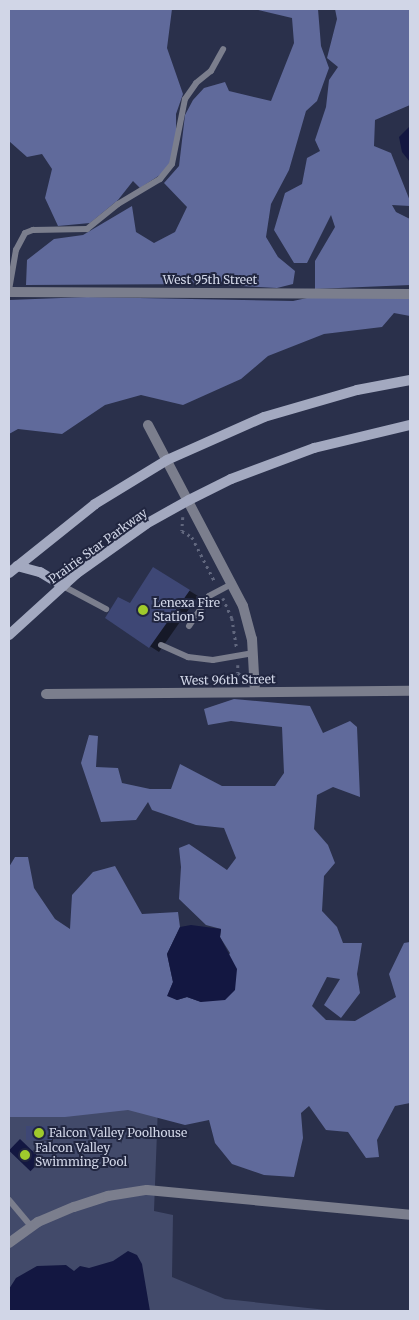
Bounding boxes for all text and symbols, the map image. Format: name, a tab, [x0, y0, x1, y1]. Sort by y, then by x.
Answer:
street label: West 95th Street	[163, 273, 257, 287]
street label: Prairie Star Parkway	[46, 505, 150, 587]
place label: Lenexa Fire Station 5	[153, 596, 220, 624]
marker: Lenexa Fire Station 5	[137, 604, 149, 616]
street label: West 96th Street	[180, 672, 276, 688]
place label: Falcon Valley Poolhouse	[49, 1126, 187, 1140]
marker: Falcon Valley Poolhouse	[33, 1127, 45, 1139]
place label: Falcon Valley Swimming Pool	[35, 1141, 127, 1169]
marker: Falcon Valley Swimming Pool	[19, 1149, 31, 1161]

